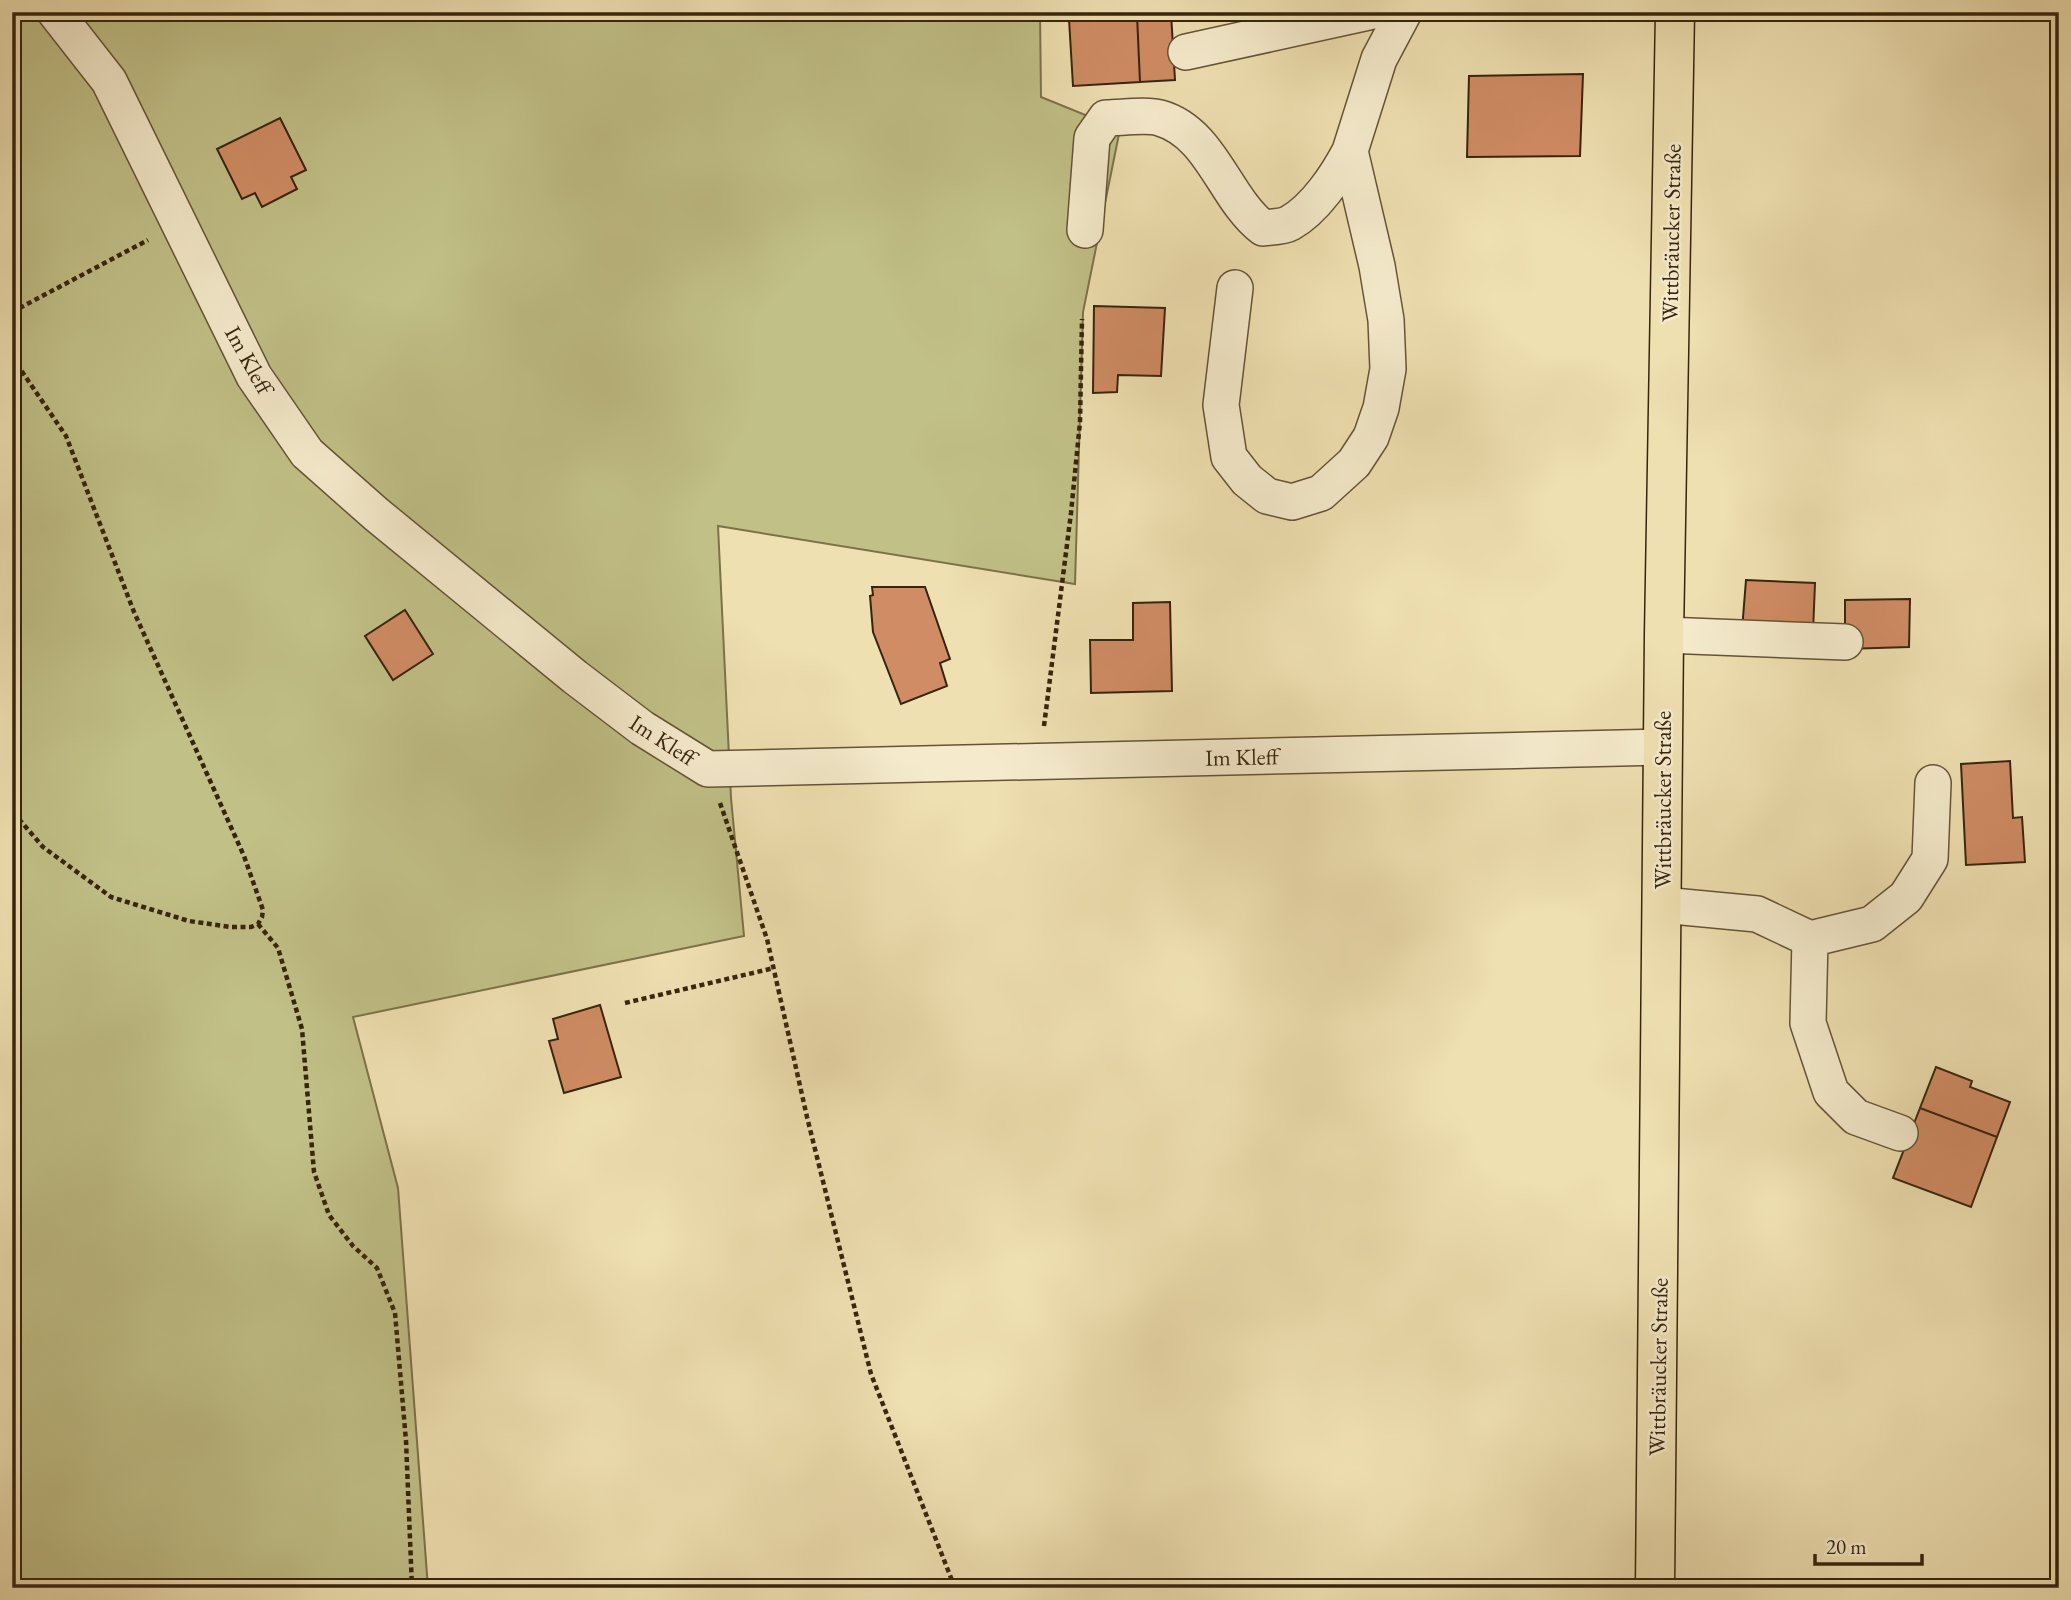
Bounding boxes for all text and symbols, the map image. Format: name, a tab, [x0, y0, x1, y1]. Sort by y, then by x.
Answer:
street label: Wittbräucker Straße	[1654, 144, 1688, 322]
street label: Im Kleff	[218, 320, 281, 402]
street label: Im Kleff	[624, 707, 704, 774]
street label: Wittbräucker Straße	[1648, 711, 1678, 889]
street label: Im Kleff	[1205, 741, 1282, 773]
street label: Wittbräucker Straße	[1641, 1278, 1675, 1456]
scale bar	[1815, 1523, 1922, 1567]
text: 20 m	[1826, 1533, 1867, 1560]

